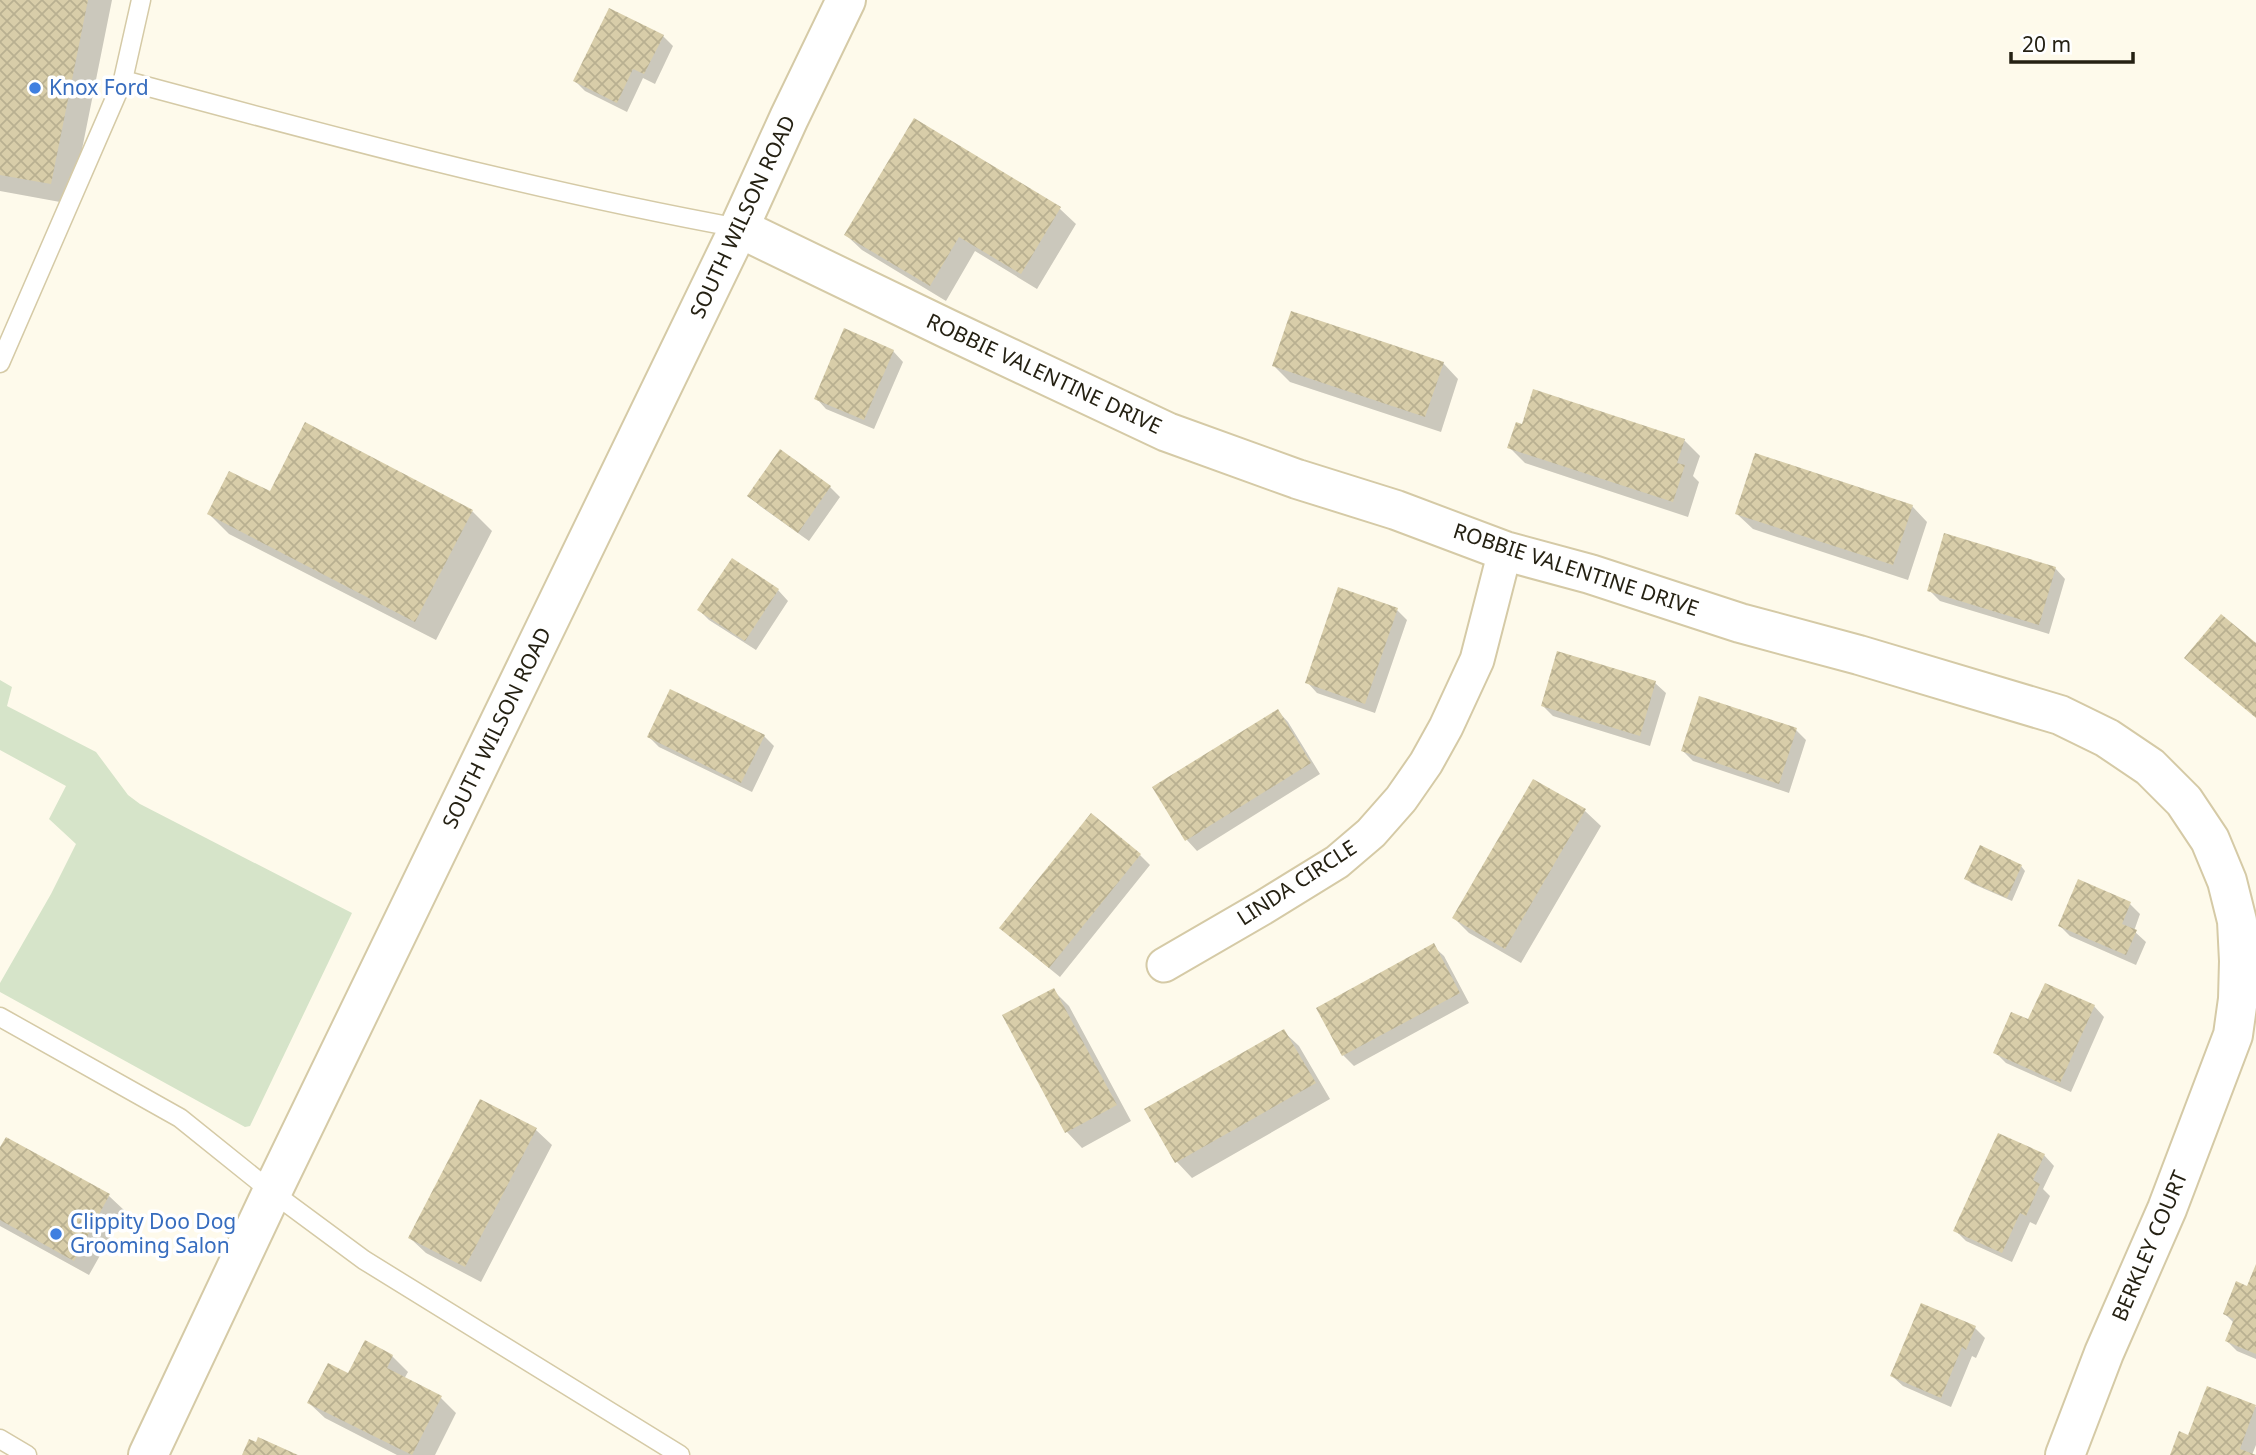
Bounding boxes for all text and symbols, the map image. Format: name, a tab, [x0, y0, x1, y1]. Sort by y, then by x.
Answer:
scale bar	[2011, 21, 2134, 65]
text: 20 m	[2022, 30, 2071, 58]
place label: Knox Ford	[49, 73, 149, 101]
marker: Knox Ford	[27, 80, 43, 96]
street label: SOUTH WILSON ROAD	[683, 111, 801, 323]
street label: ROBBIE VALENTINE DRIVE	[922, 306, 1167, 440]
street label: ROBBIE VALENTINE DRIVE	[1450, 516, 1703, 622]
street label: SOUTH WILSON ROAD	[435, 622, 557, 833]
street label: LINDA CIRCLE	[1231, 833, 1362, 931]
street label: BERKLEY COURT	[2105, 1166, 2193, 1325]
place label: Clippity Doo Dog Grooming Salon	[70, 1207, 236, 1259]
marker: Clippity Doo Dog Grooming Salon	[48, 1226, 64, 1242]

